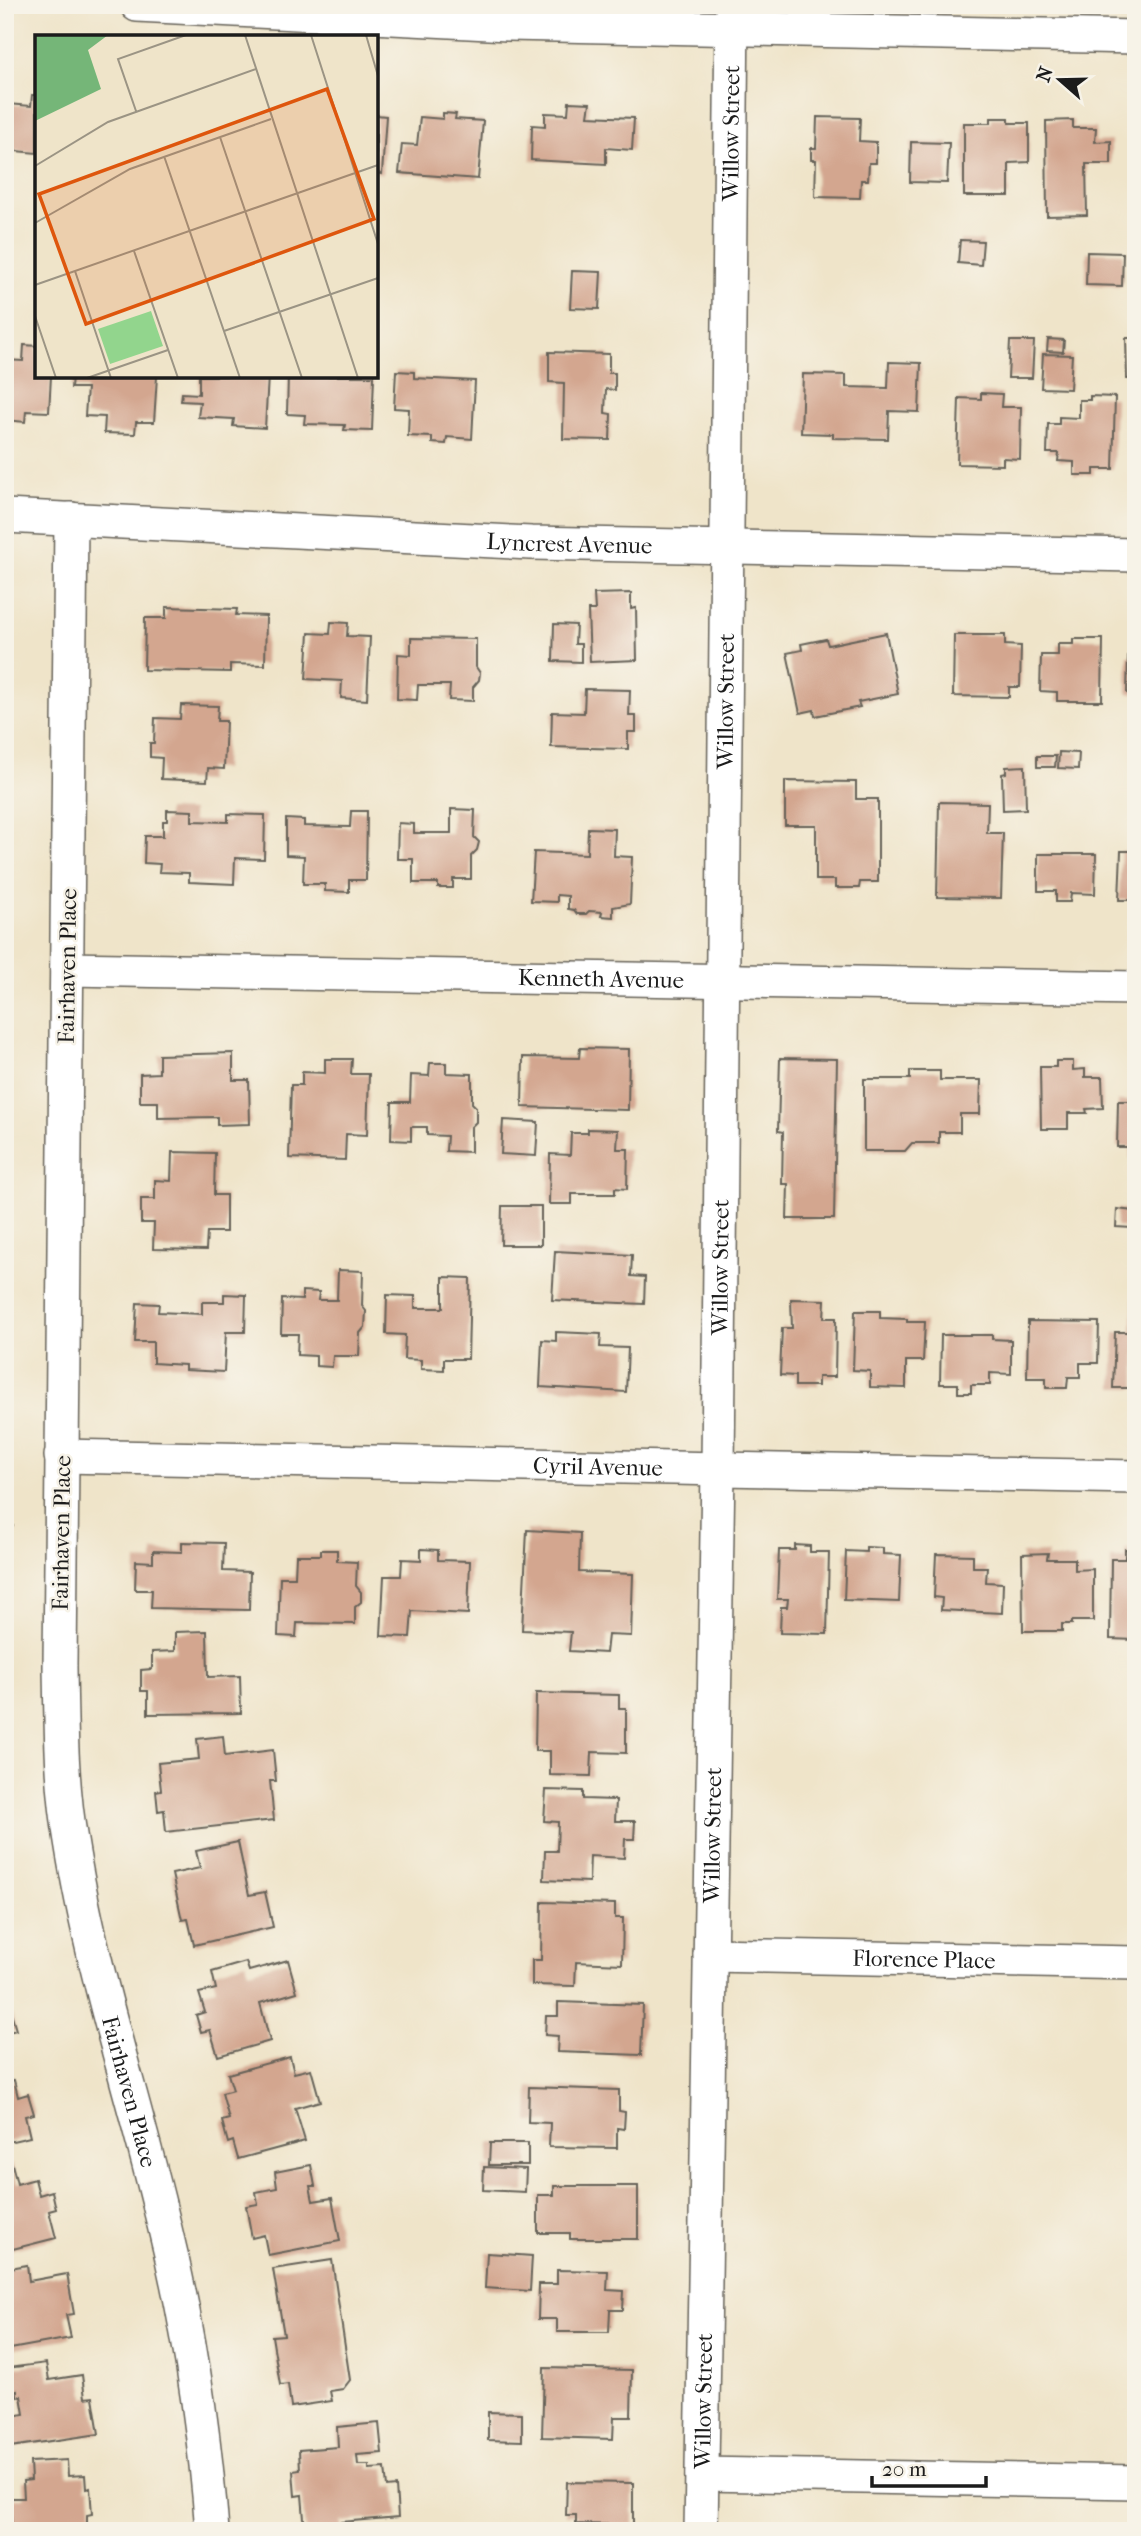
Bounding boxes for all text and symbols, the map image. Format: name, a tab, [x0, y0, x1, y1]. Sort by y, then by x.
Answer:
inset map	[35, 35, 378, 378]
north arrow	[1026, 46, 1096, 116]
text: N	[1032, 63, 1058, 85]
street label: Willow Street	[717, 65, 745, 202]
street label: Lyncrest Avenue	[486, 528, 653, 559]
street label: Willow Street	[712, 633, 740, 770]
street label: Fairhaven Place	[53, 888, 82, 1044]
street label: Kenneth Avenue	[518, 964, 684, 994]
street label: Willow Street	[706, 1199, 735, 1336]
street label: Cyril Avenue	[533, 1452, 663, 1482]
street label: Fairhaven Place	[47, 1455, 76, 1611]
street label: Willow Street	[698, 1767, 727, 1904]
street label: Florence Place	[852, 1945, 996, 1974]
street label: Fairhaven Place	[96, 2013, 162, 2170]
street label: Willow Street	[689, 2333, 718, 2470]
scale bar	[872, 2445, 985, 2489]
text: 20 m	[882, 2457, 927, 2481]

